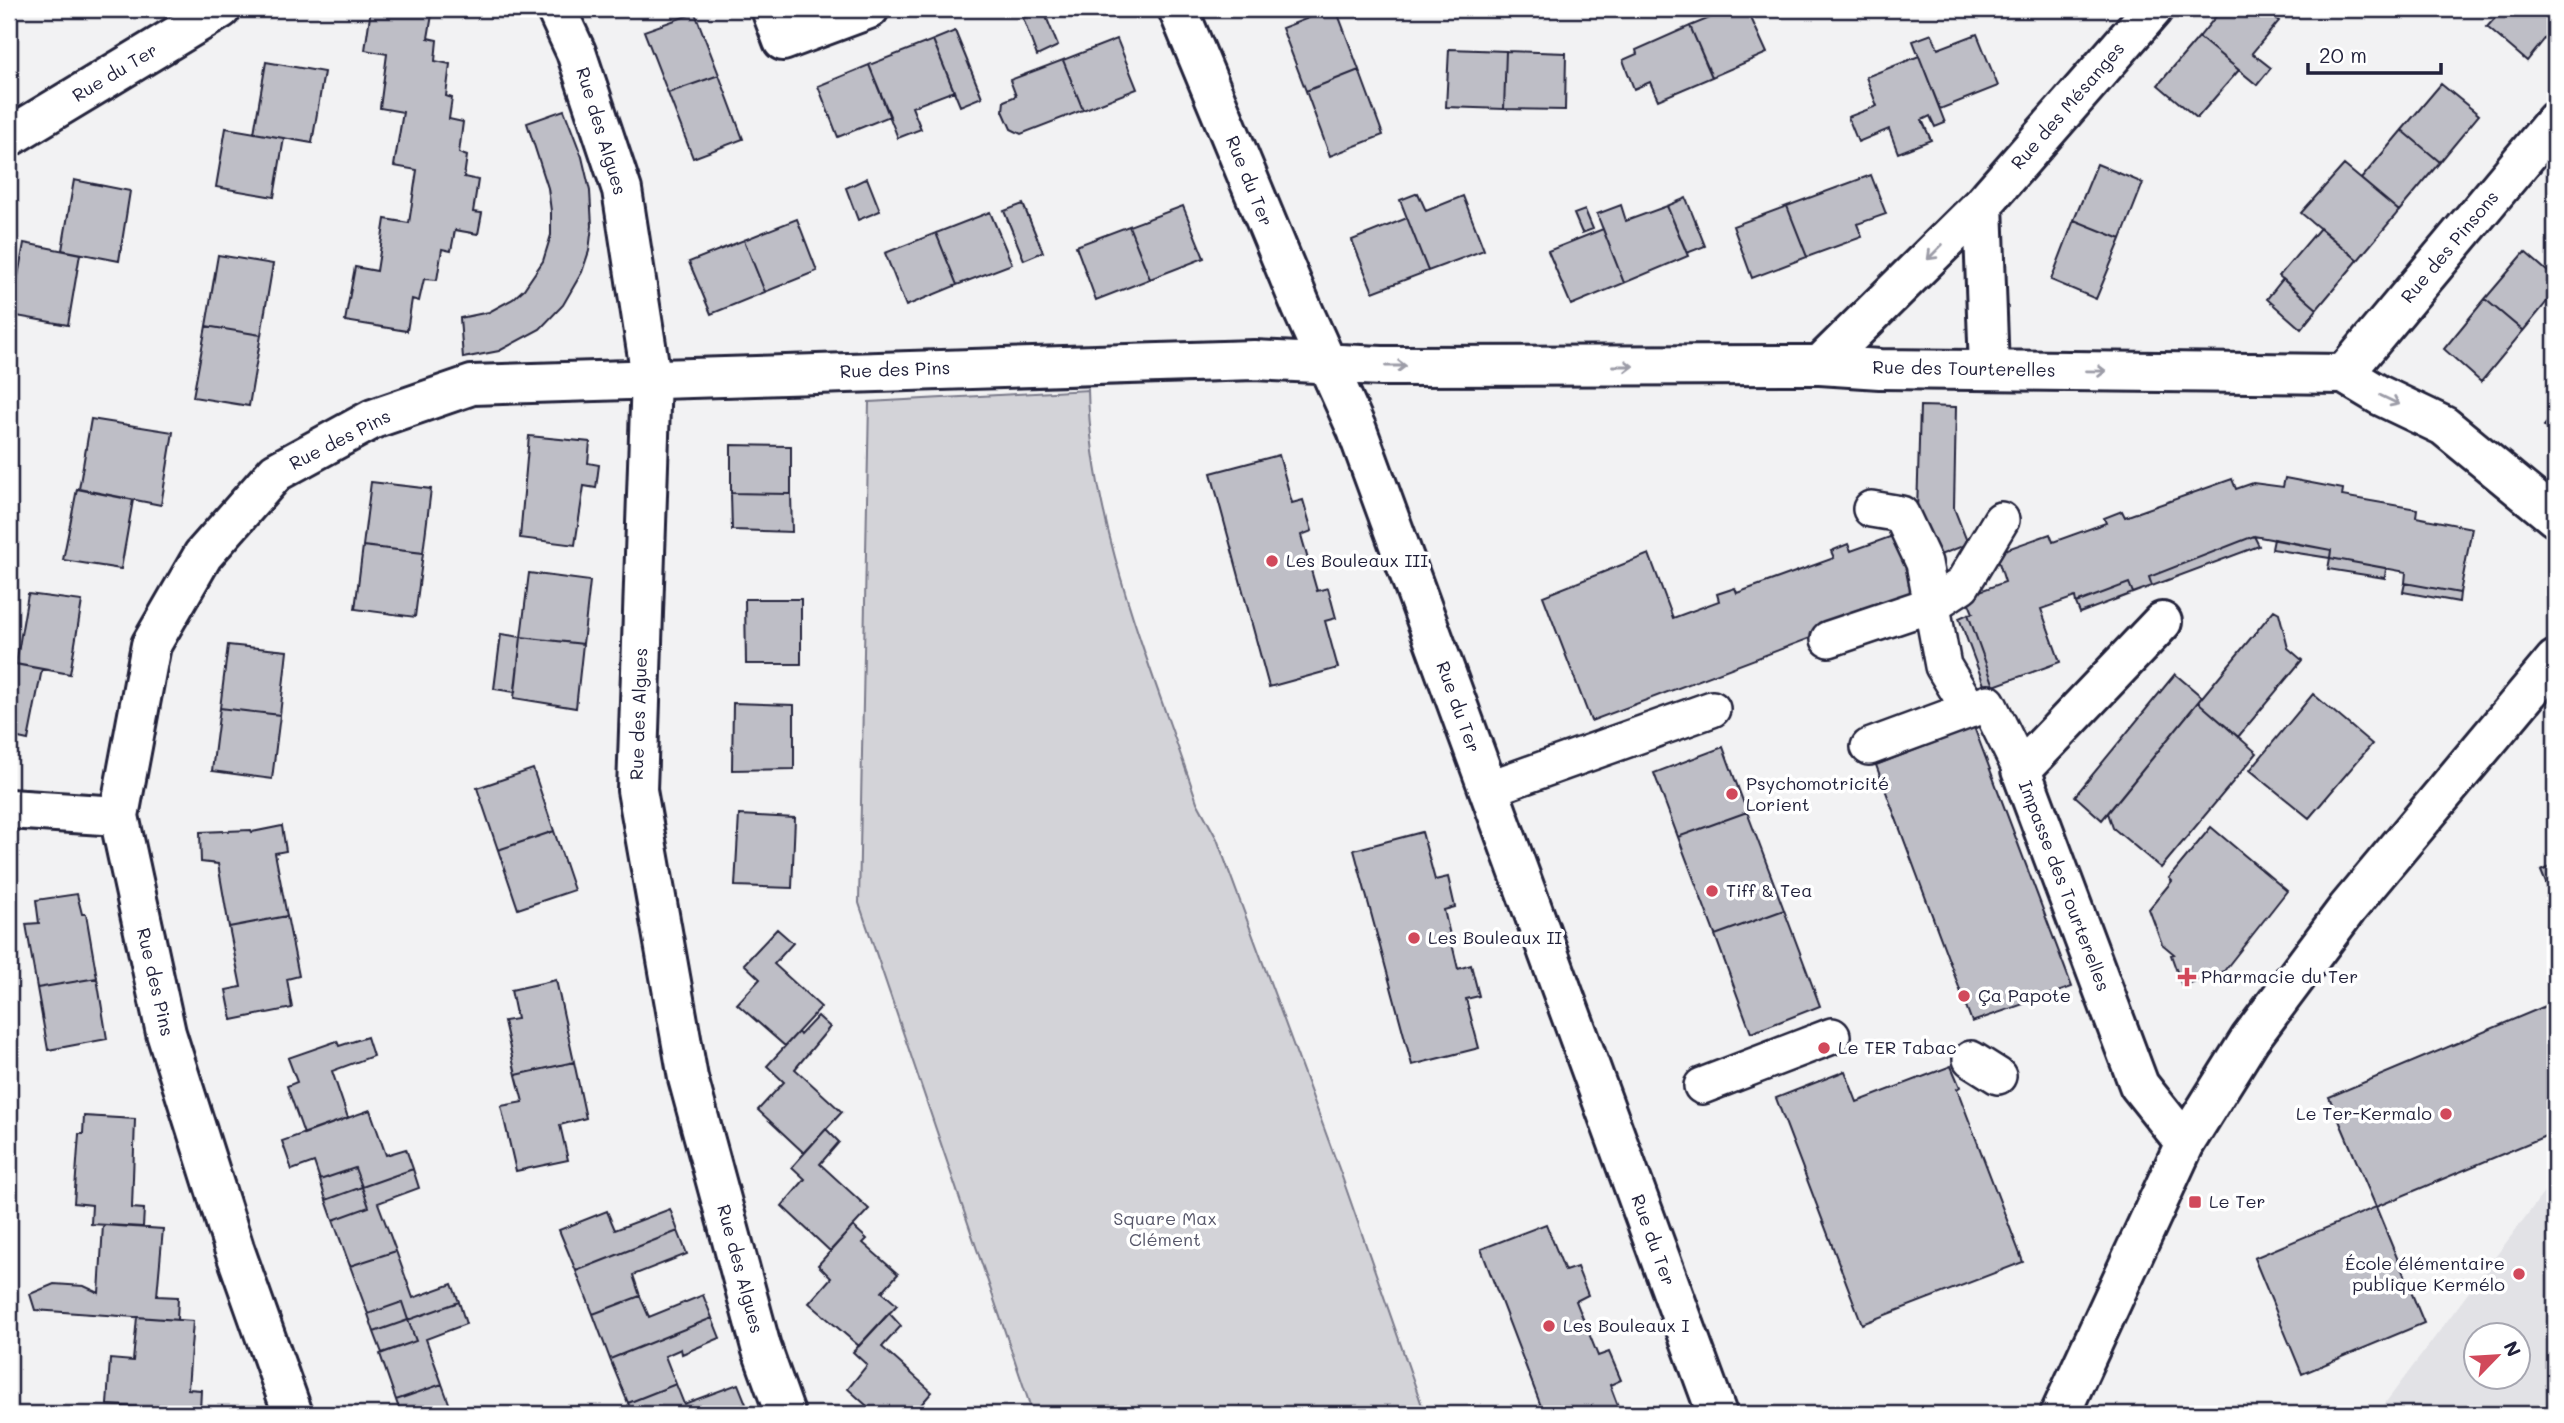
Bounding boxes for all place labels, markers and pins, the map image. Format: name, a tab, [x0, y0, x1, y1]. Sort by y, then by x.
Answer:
place label: Les Bouleaux III	[1286, 548, 1428, 572]
marker: Les Bouleaux III	[1264, 553, 1280, 569]
place label: Psychomotricité Lorient	[1746, 771, 1889, 816]
marker: Psychomotricité Lorient	[1724, 786, 1740, 802]
place label: Tiff & Tea	[1726, 878, 1812, 902]
marker: Tiff & Tea	[1704, 883, 1720, 899]
place label: Les Bouleaux II	[1428, 925, 1562, 949]
marker: Les Bouleaux II	[1406, 930, 1422, 946]
place label: Pharmacie du Ter	[2201, 964, 2358, 988]
marker: Pharmacie du Ter	[2179, 969, 2195, 985]
place label: Ça Papote	[1978, 983, 2071, 1007]
marker: Ça Papote	[1956, 988, 1972, 1004]
place label: Le TER Tabac	[1838, 1035, 1957, 1059]
marker: Le TER Tabac	[1816, 1040, 1832, 1056]
place label: Le Ter-Kermalo	[2296, 1101, 2432, 1125]
marker: Le Ter-Kermalo	[2438, 1106, 2454, 1122]
place label: Le Ter	[2209, 1189, 2266, 1213]
marker: Le Ter	[2187, 1194, 2203, 1210]
place label: École élémentaire publique Kermélo	[2345, 1251, 2505, 1296]
marker: École élémentaire publique Kermélo	[2511, 1266, 2527, 1282]
place label: Les Bouleaux I	[1563, 1313, 1689, 1337]
marker: Les Bouleaux I	[1541, 1318, 1557, 1334]

